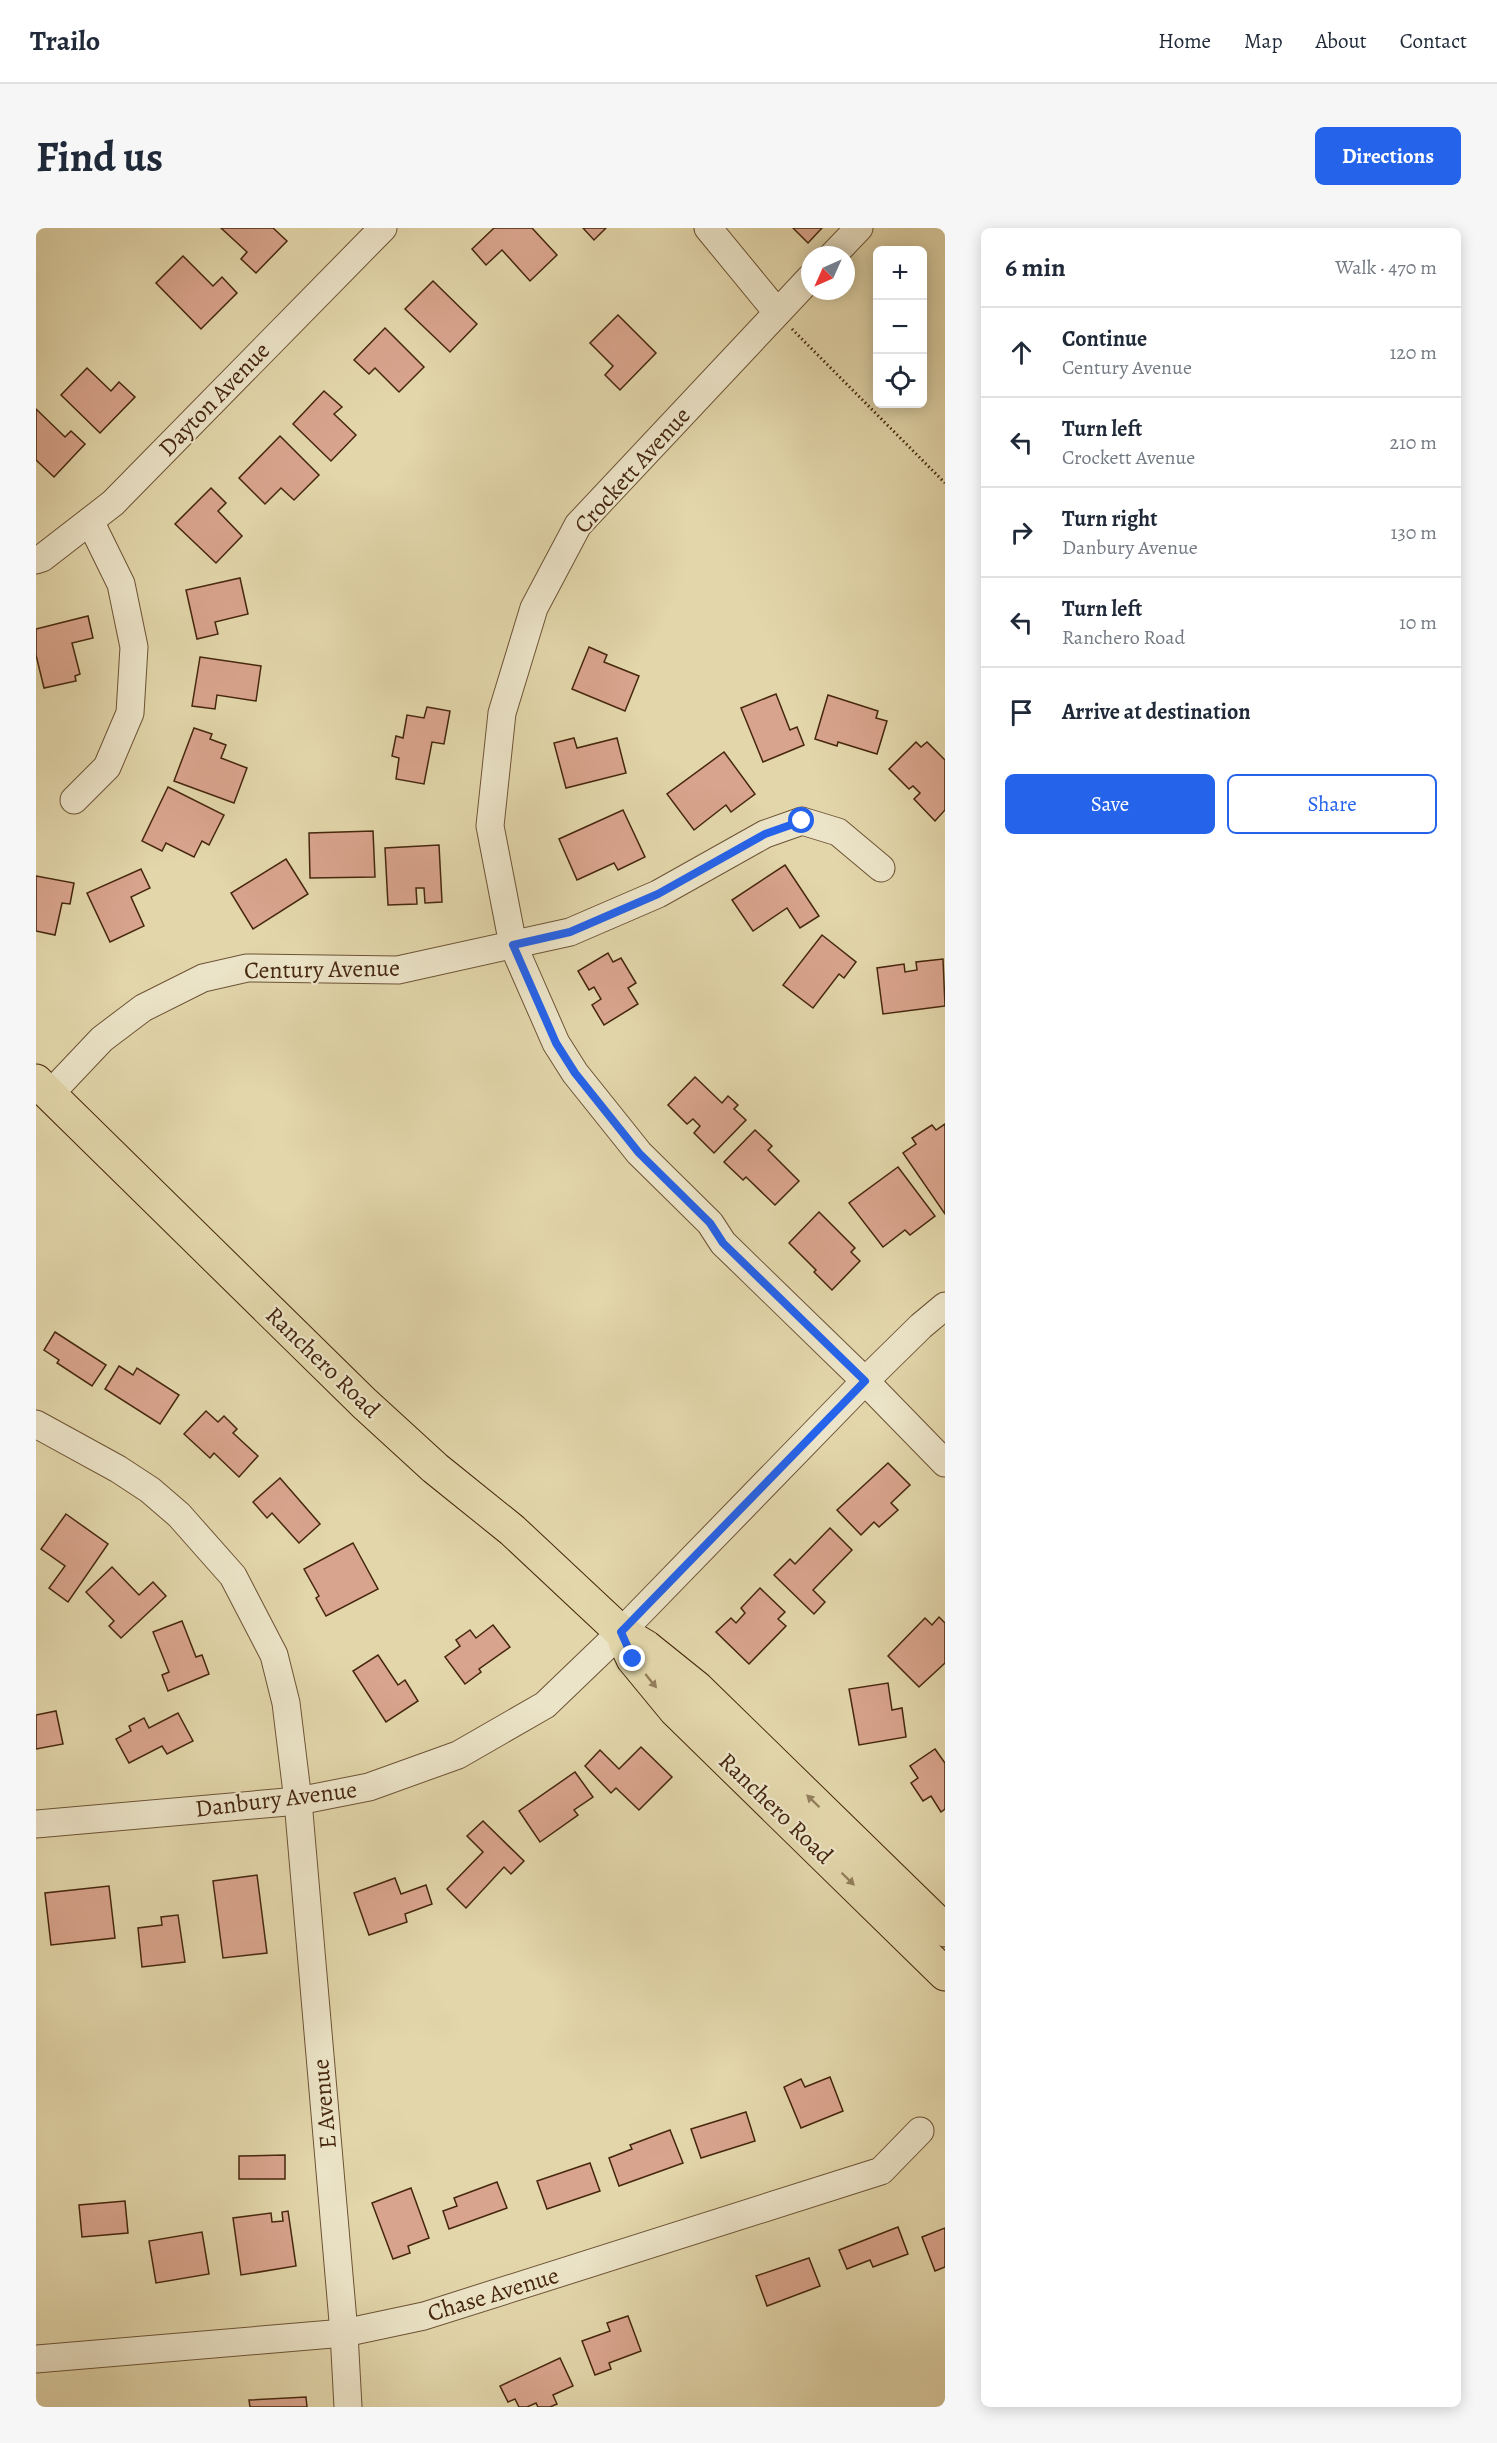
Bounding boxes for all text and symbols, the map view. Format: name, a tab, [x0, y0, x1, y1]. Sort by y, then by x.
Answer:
text: Trailo	[30, 22, 100, 60]
text: Home	[1158, 27, 1211, 55]
text: Map	[1244, 27, 1282, 55]
text: About	[1315, 27, 1367, 55]
text: Contact	[1400, 27, 1467, 55]
button: Directions	[1315, 127, 1461, 185]
text: Find us	[36, 128, 163, 185]
north arrow	[801, 246, 855, 300]
map controls	[873, 246, 927, 408]
button: +	[873, 246, 927, 300]
text: 6 min	[1005, 250, 1066, 285]
text: Walk · 470 m	[1335, 254, 1437, 281]
button: −	[873, 300, 927, 354]
text: Continue	[1062, 324, 1147, 354]
street label: Dayton Avenue	[151, 335, 277, 463]
icon: ahead	[1005, 336, 1038, 369]
text: 120 m	[1389, 339, 1437, 366]
button: locate	[873, 354, 927, 408]
text: Century Avenue	[1062, 354, 1192, 381]
street label: Crockett Avenue	[567, 400, 697, 540]
text: Turn left	[1062, 414, 1142, 444]
icon: left	[1005, 426, 1038, 459]
text: 210 m	[1389, 429, 1437, 456]
text: Crockett Avenue	[1062, 444, 1195, 471]
text: Turn right	[1062, 504, 1158, 534]
icon: right	[1005, 516, 1038, 549]
text: 130 m	[1391, 519, 1437, 546]
text: Danbury Avenue	[1062, 534, 1198, 561]
text: Turn left	[1062, 594, 1142, 624]
icon: left	[1005, 606, 1038, 639]
text: 10 m	[1399, 609, 1437, 636]
text: Ranchero Road	[1062, 624, 1185, 651]
icon: arrive	[1005, 696, 1038, 729]
text: Arrive at destination	[1062, 697, 1251, 727]
button: Save	[1005, 774, 1215, 834]
button: Share	[1227, 774, 1437, 834]
route start	[788, 807, 814, 833]
street label: Century Avenue	[244, 952, 400, 986]
street label: Ranchero Road	[259, 1299, 387, 1425]
route end	[619, 1645, 645, 1671]
one-way arrow	[644, 1673, 657, 1688]
street label: Ranchero Road	[712, 1745, 840, 1871]
street label: Danbury Avenue	[193, 1773, 359, 1825]
one-way arrow	[805, 1794, 820, 1808]
one-way arrow	[840, 1871, 854, 1885]
street label: E Avenue	[304, 2058, 344, 2150]
street label: Chase Avenue	[423, 2259, 563, 2329]

